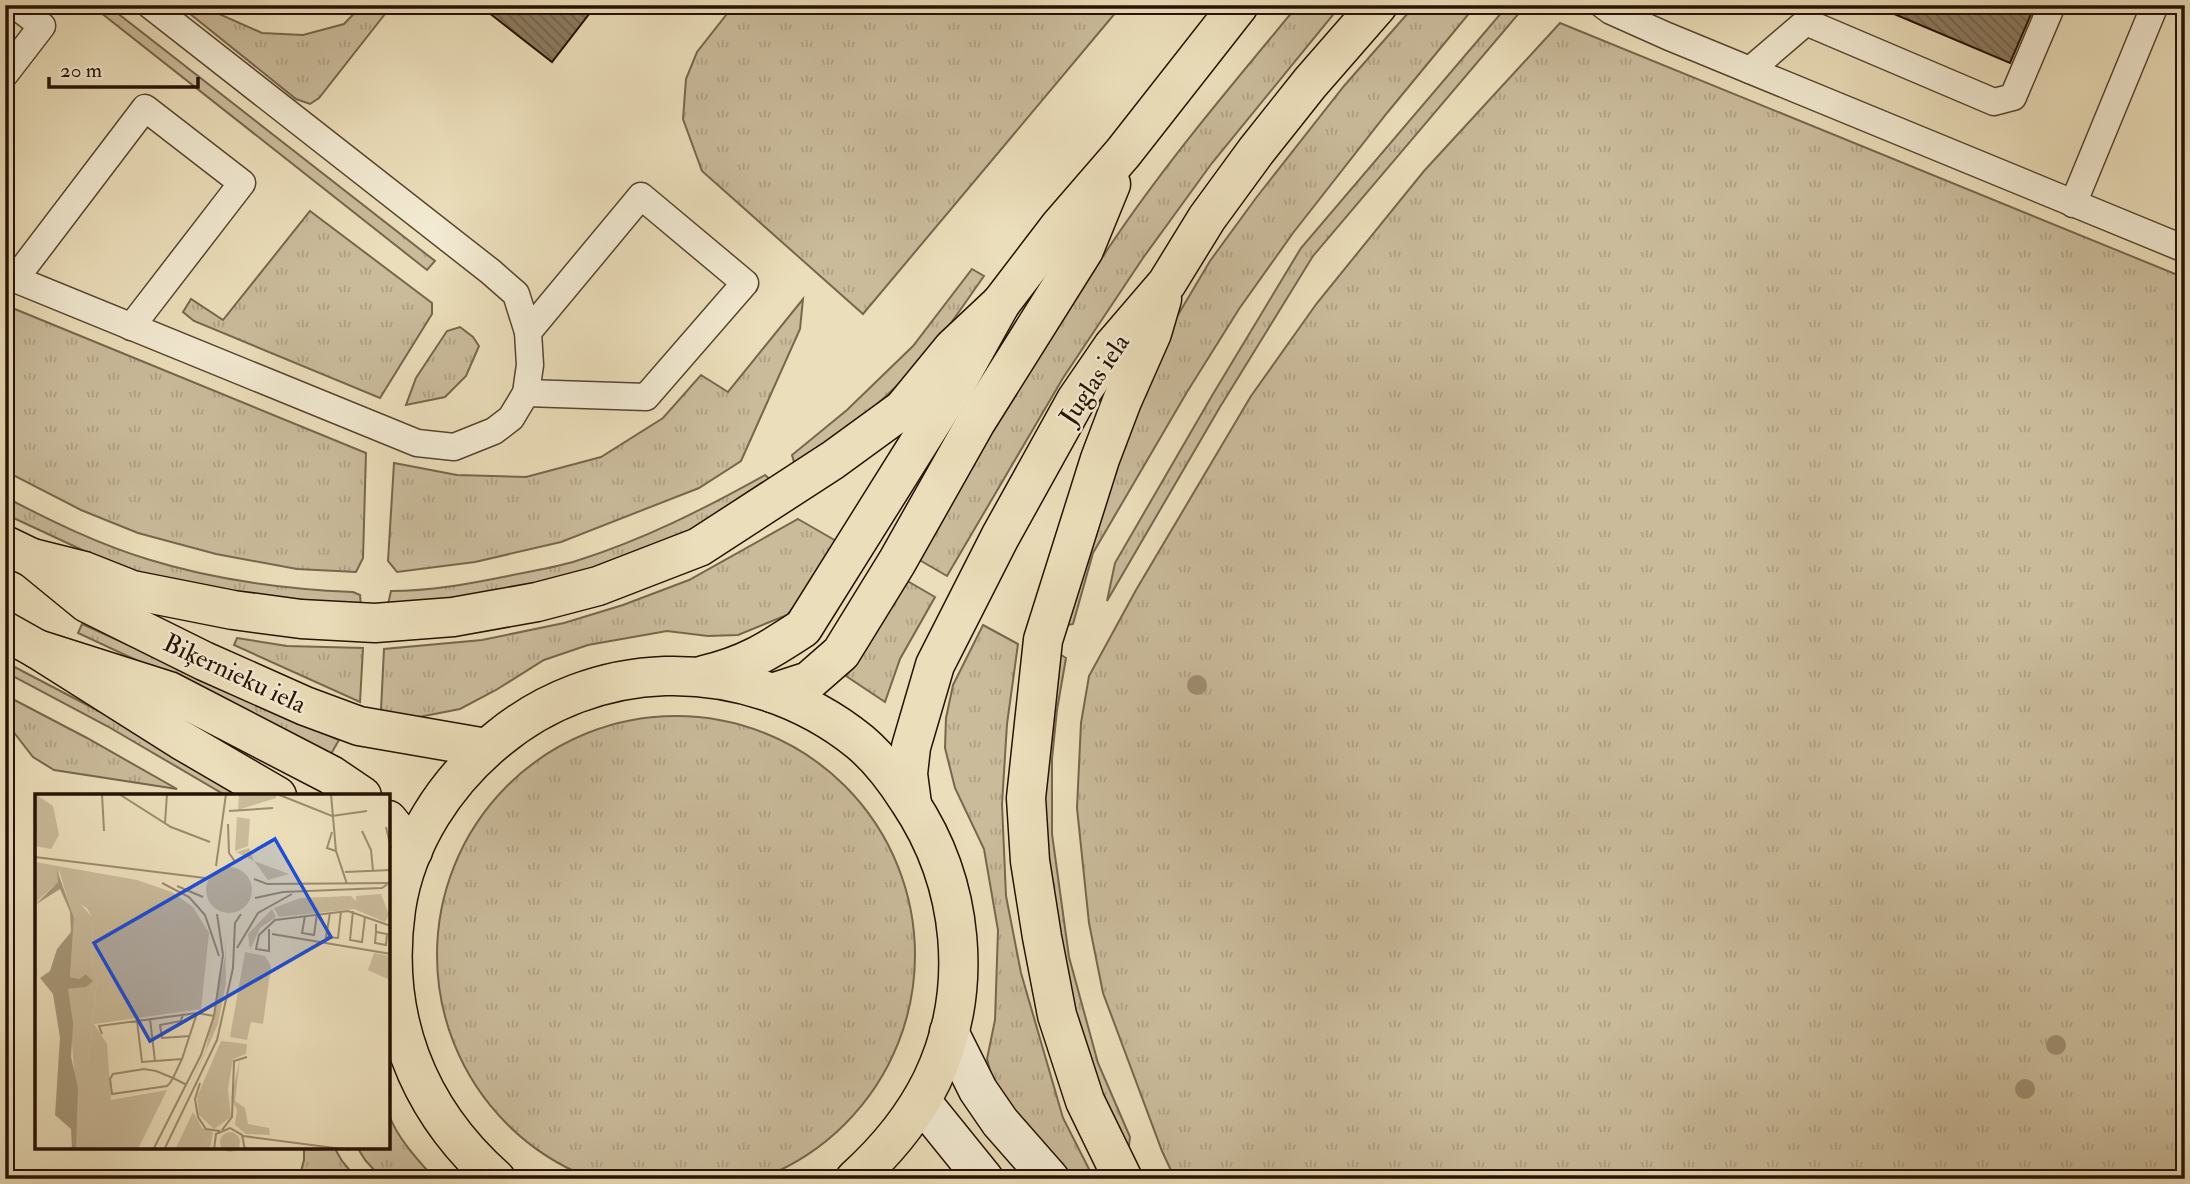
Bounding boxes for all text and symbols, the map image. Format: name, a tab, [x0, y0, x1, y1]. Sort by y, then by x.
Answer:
scale bar	[49, 46, 198, 90]
text: 20 m	[60, 57, 102, 84]
street label: Juglas iela	[1052, 328, 1137, 432]
street label: Biķernieku iela	[158, 627, 311, 721]
inset map	[35, 794, 390, 1149]

